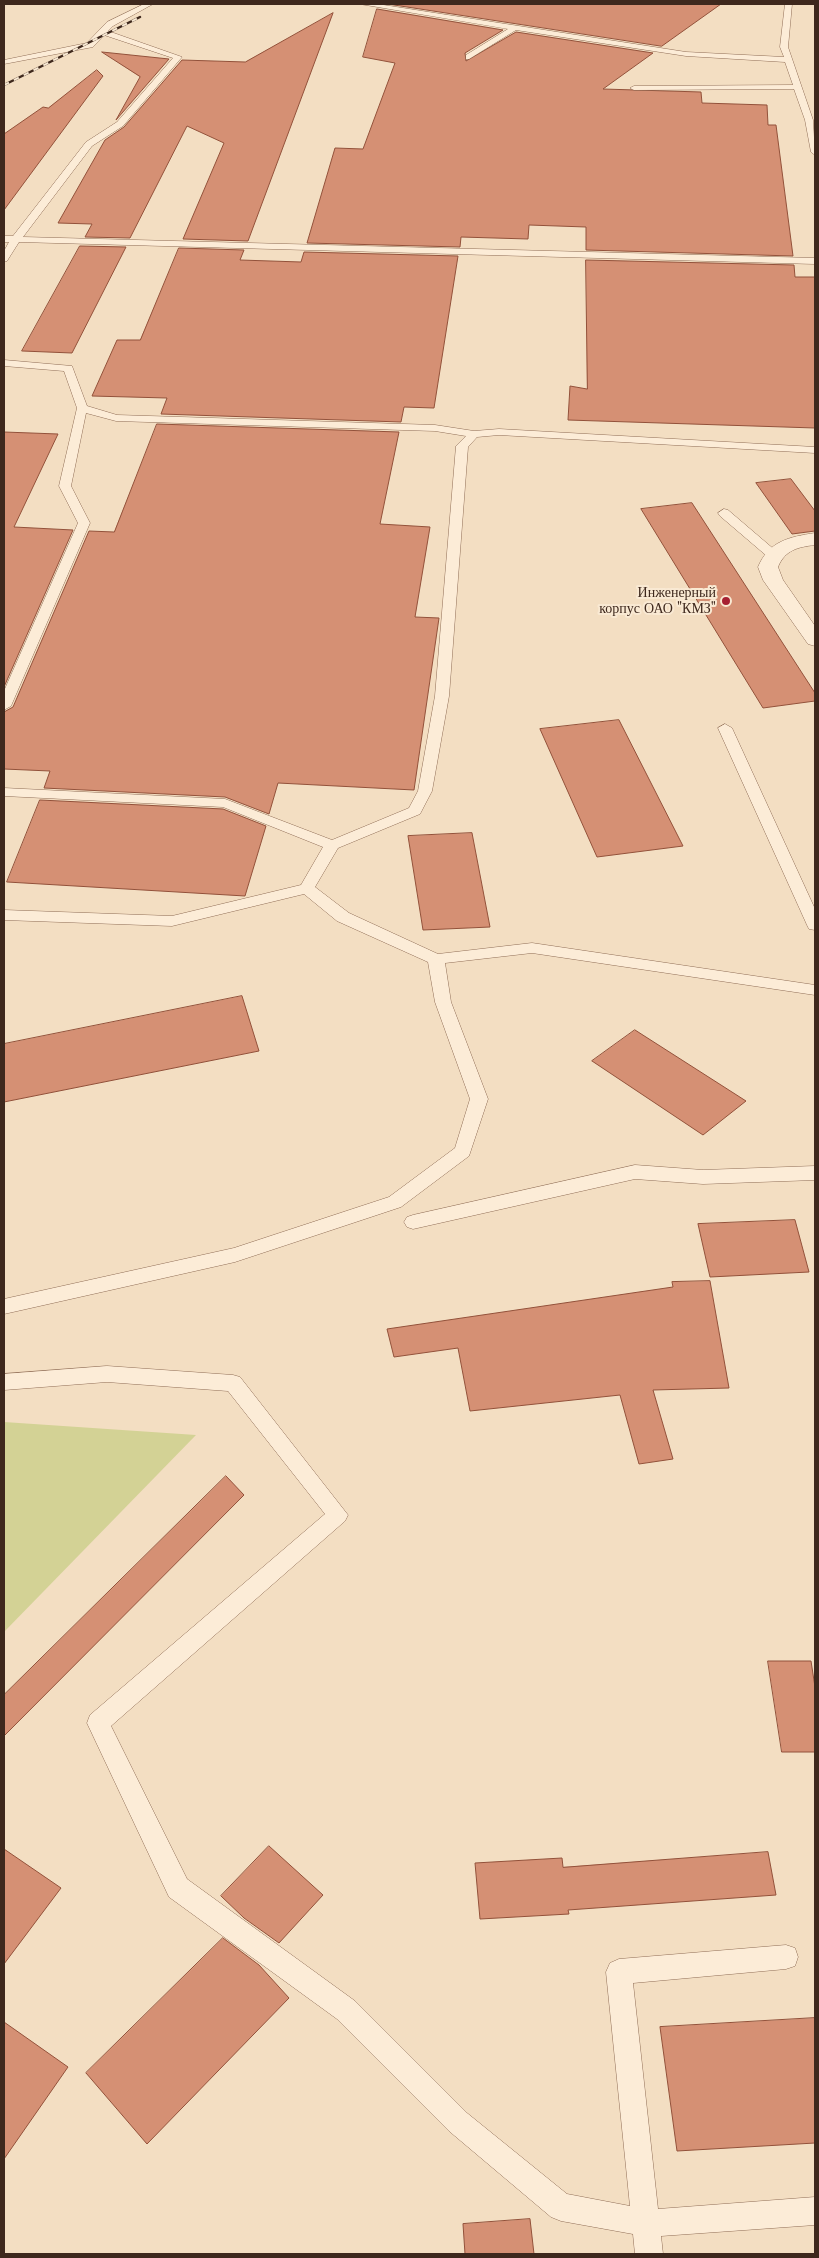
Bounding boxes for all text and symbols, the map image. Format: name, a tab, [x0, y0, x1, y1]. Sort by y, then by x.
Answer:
place label: Инженерный корпус ОАО "КМЗ"	[599, 585, 716, 618]
marker: Инженерный корпус ОАО "КМЗ"	[720, 595, 732, 607]

